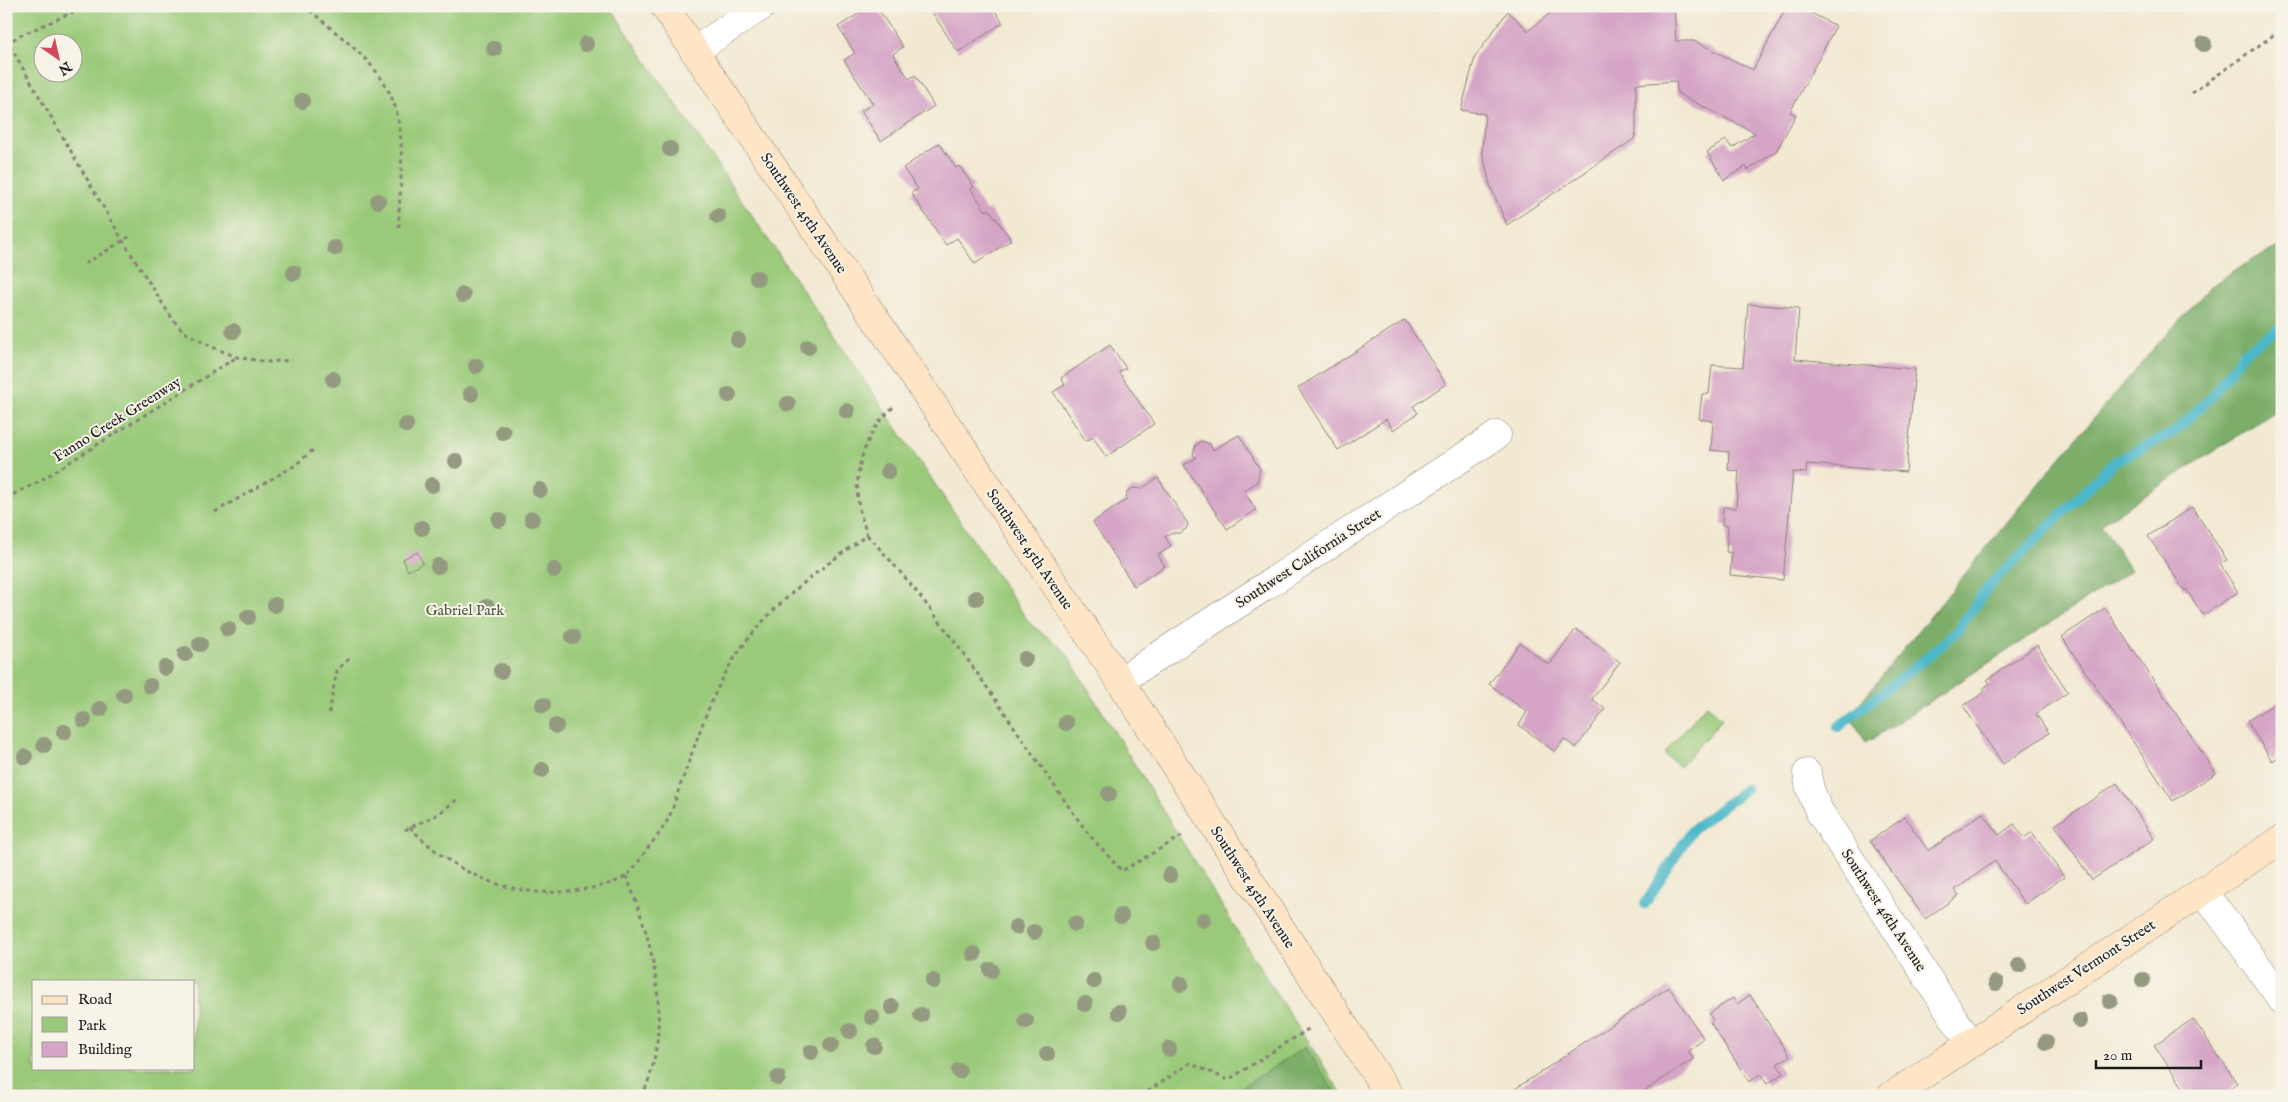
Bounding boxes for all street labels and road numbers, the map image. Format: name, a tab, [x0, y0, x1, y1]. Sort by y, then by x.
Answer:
street label: Southwest 45th Avenue	[756, 149, 851, 277]
street label: Fanno Creek Greenway	[50, 372, 185, 466]
street label: Southwest 45th Avenue	[982, 485, 1077, 613]
street label: Southwest California Street	[1232, 504, 1385, 613]
street label: Southwest 45th Avenue	[1206, 823, 1299, 952]
street label: Southwest 46th Avenue	[1837, 845, 1930, 975]
street label: Southwest Vermont Street	[2013, 915, 2159, 1019]

